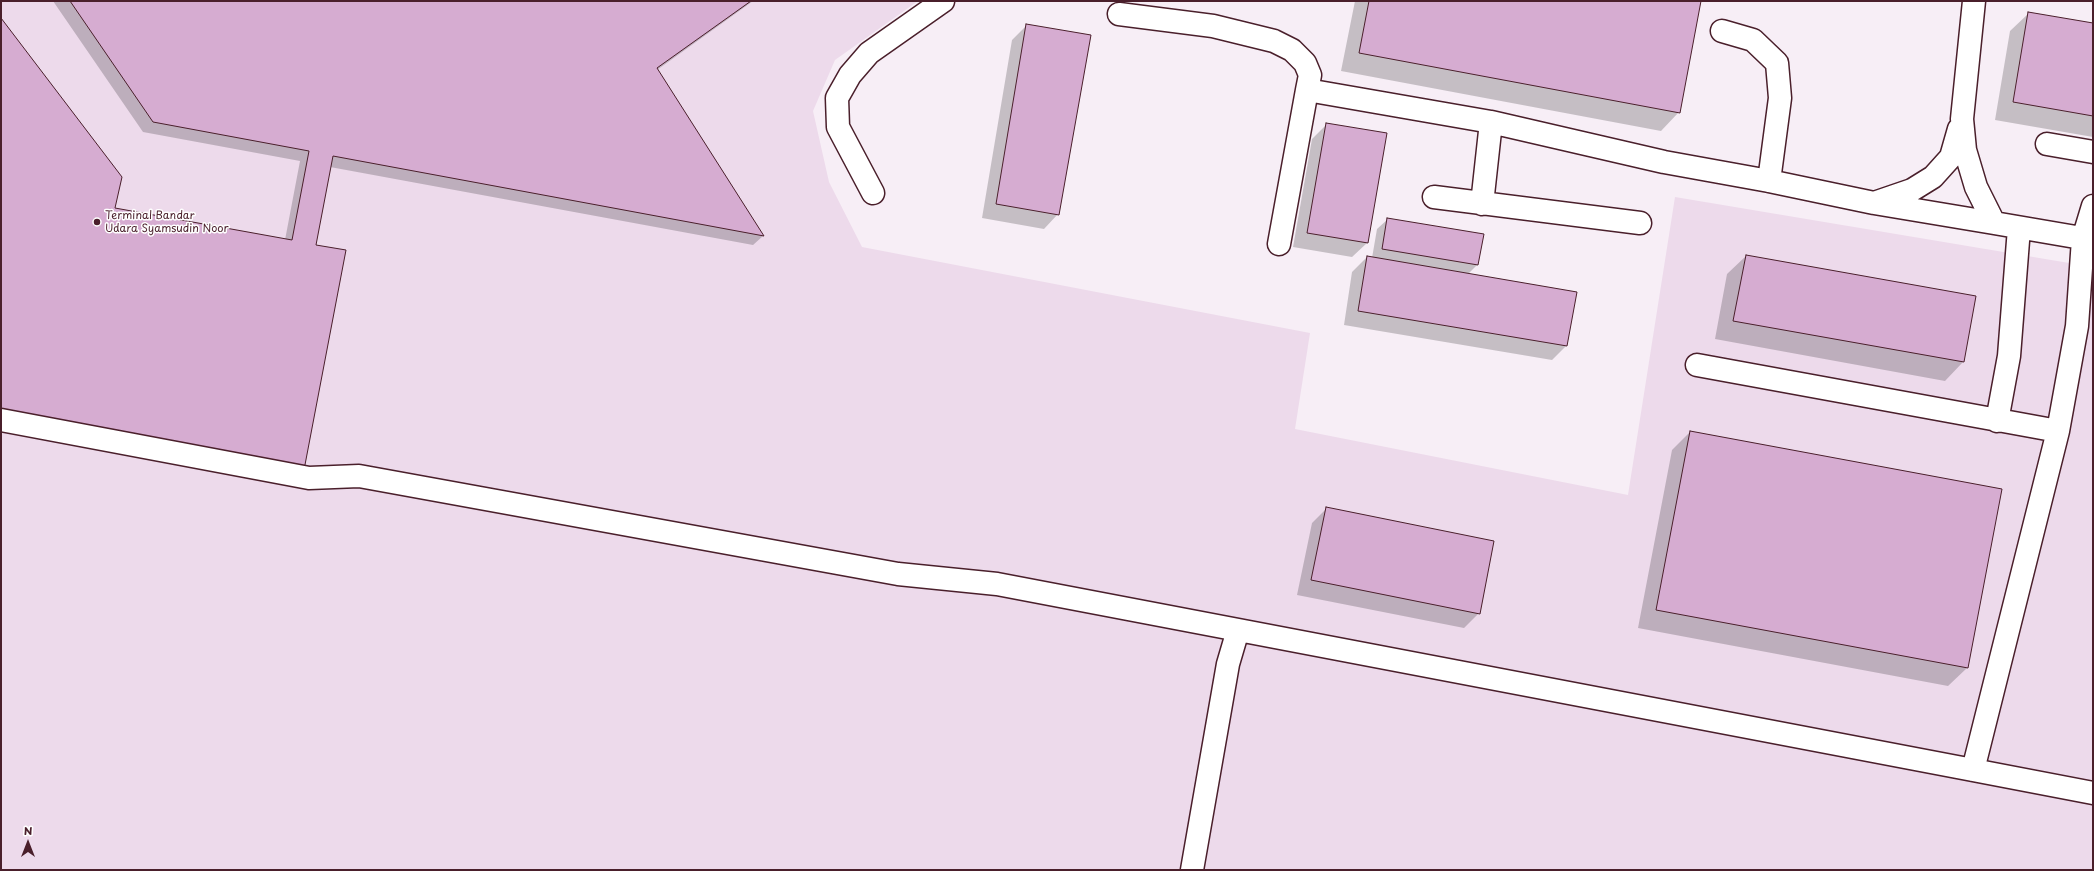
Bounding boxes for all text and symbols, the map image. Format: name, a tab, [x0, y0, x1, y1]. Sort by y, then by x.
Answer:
place label: Terminal Bandar Udara Syamsudin Noor	[105, 209, 229, 235]
marker: Terminal Bandar Udara Syamsudin Noor	[92, 217, 102, 227]
text: N	[24, 822, 32, 839]
north arrow	[8, 823, 48, 863]

